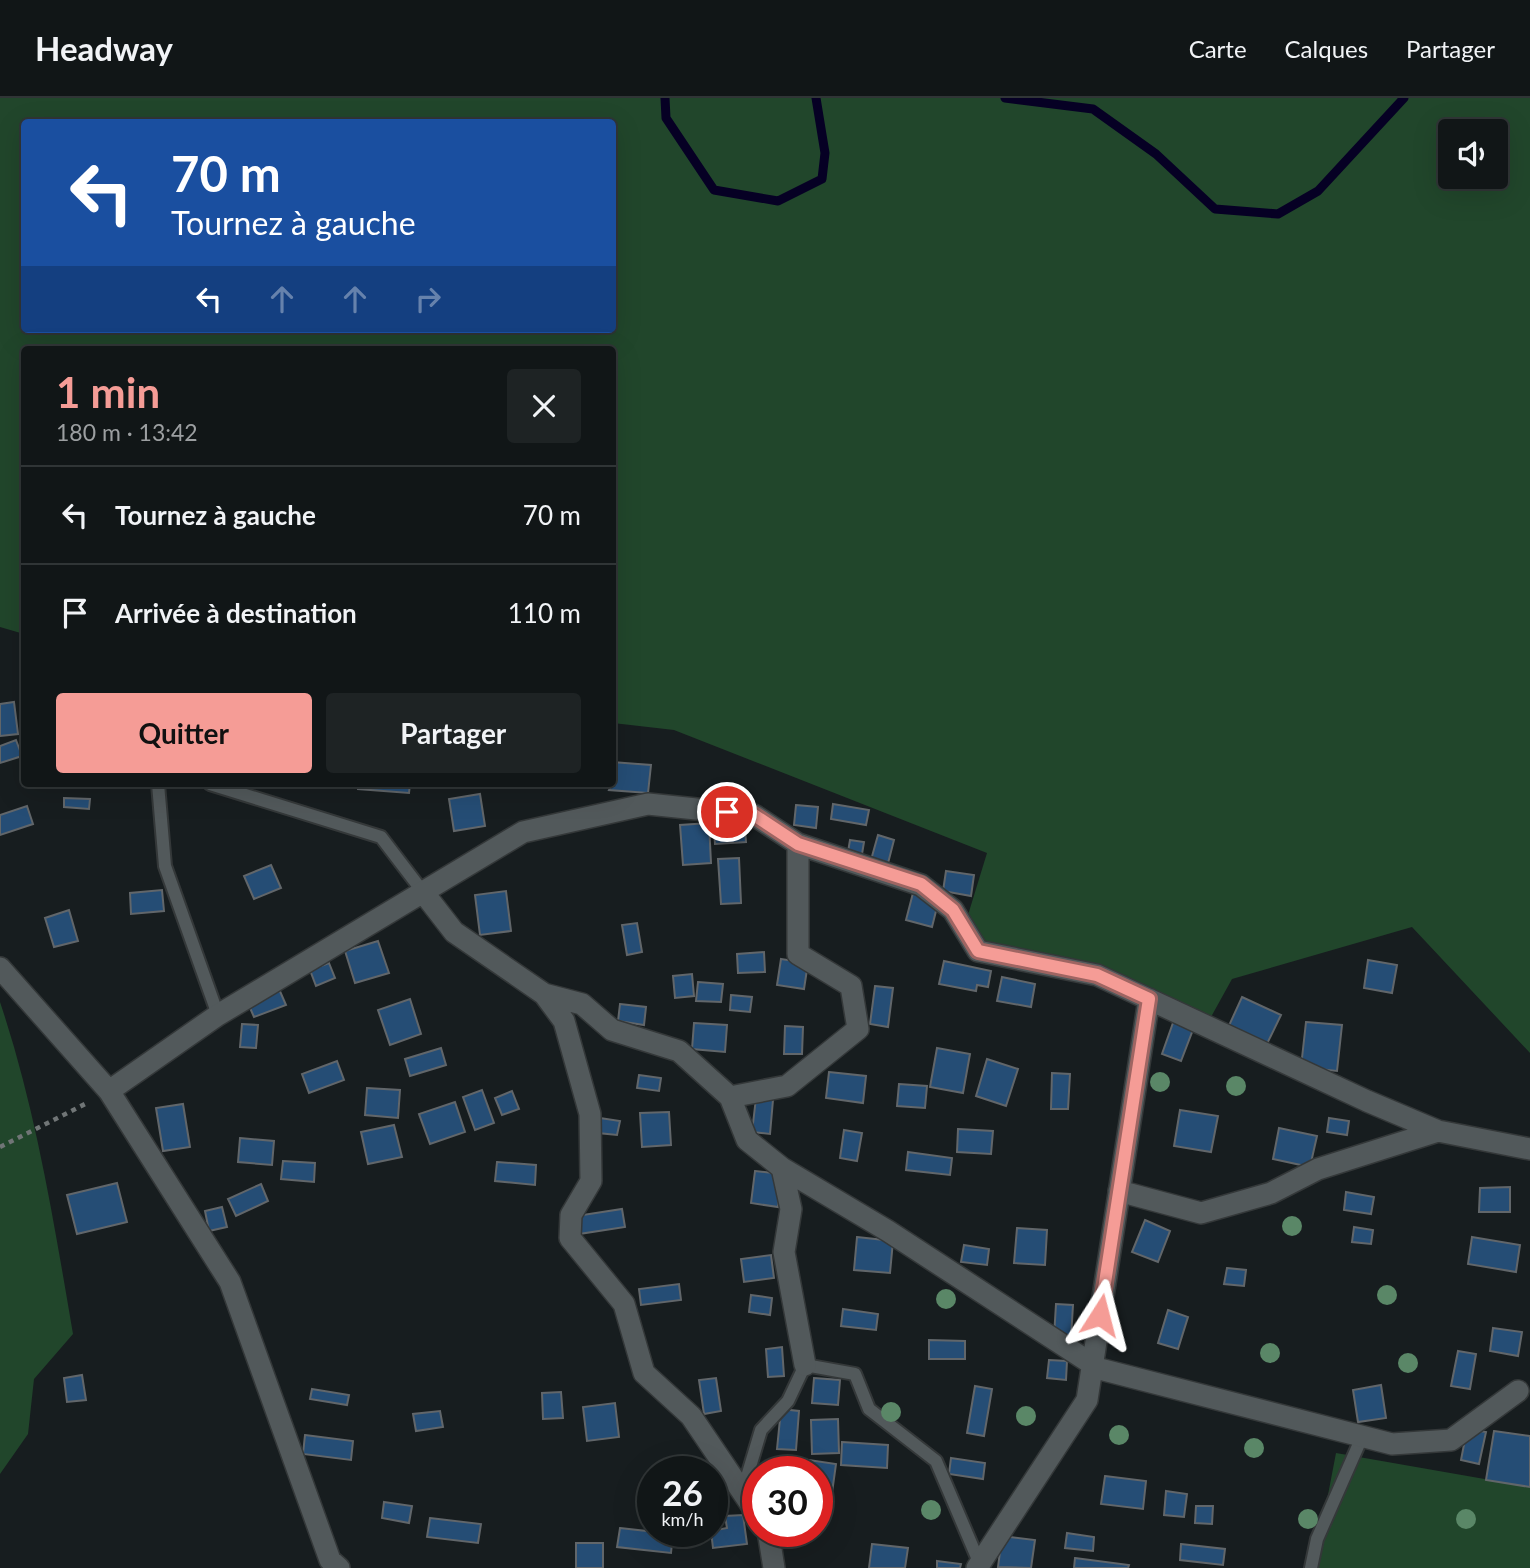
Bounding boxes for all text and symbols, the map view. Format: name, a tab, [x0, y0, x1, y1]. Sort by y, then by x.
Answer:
text: Headway	[35, 28, 173, 68]
text: Carte	[1189, 34, 1247, 63]
text: Calques	[1285, 34, 1368, 63]
text: Partager	[1406, 34, 1495, 63]
map controls	[1438, 119, 1508, 189]
button: sound	[1438, 119, 1508, 189]
text: 70 m	[171, 144, 281, 202]
icon: left	[56, 147, 147, 238]
text: Tournez à gauche	[171, 203, 416, 242]
icon: left	[190, 280, 228, 318]
icon: ahead	[263, 280, 301, 318]
icon: ahead	[336, 280, 374, 318]
icon: right	[409, 280, 447, 318]
text: 1 min	[56, 367, 160, 417]
button: close	[507, 369, 581, 443]
text: 180 m · 13:42	[56, 418, 198, 446]
icon: left	[56, 496, 94, 534]
text: Tournez à gauche	[115, 499, 316, 531]
text: 70 m	[523, 499, 581, 531]
icon: arrive	[56, 594, 94, 632]
text: Arrivée à destination	[115, 597, 357, 629]
text: 110 m	[508, 597, 581, 629]
button: Quitter	[56, 693, 312, 773]
button: Partager	[326, 693, 581, 773]
pin	[697, 782, 757, 842]
icon: arrive	[708, 793, 746, 831]
position arrow	[1063, 1278, 1137, 1352]
speed limit sign: 30	[742, 1456, 833, 1547]
text: 26	[662, 1471, 703, 1513]
text: km/h	[661, 1508, 704, 1530]

